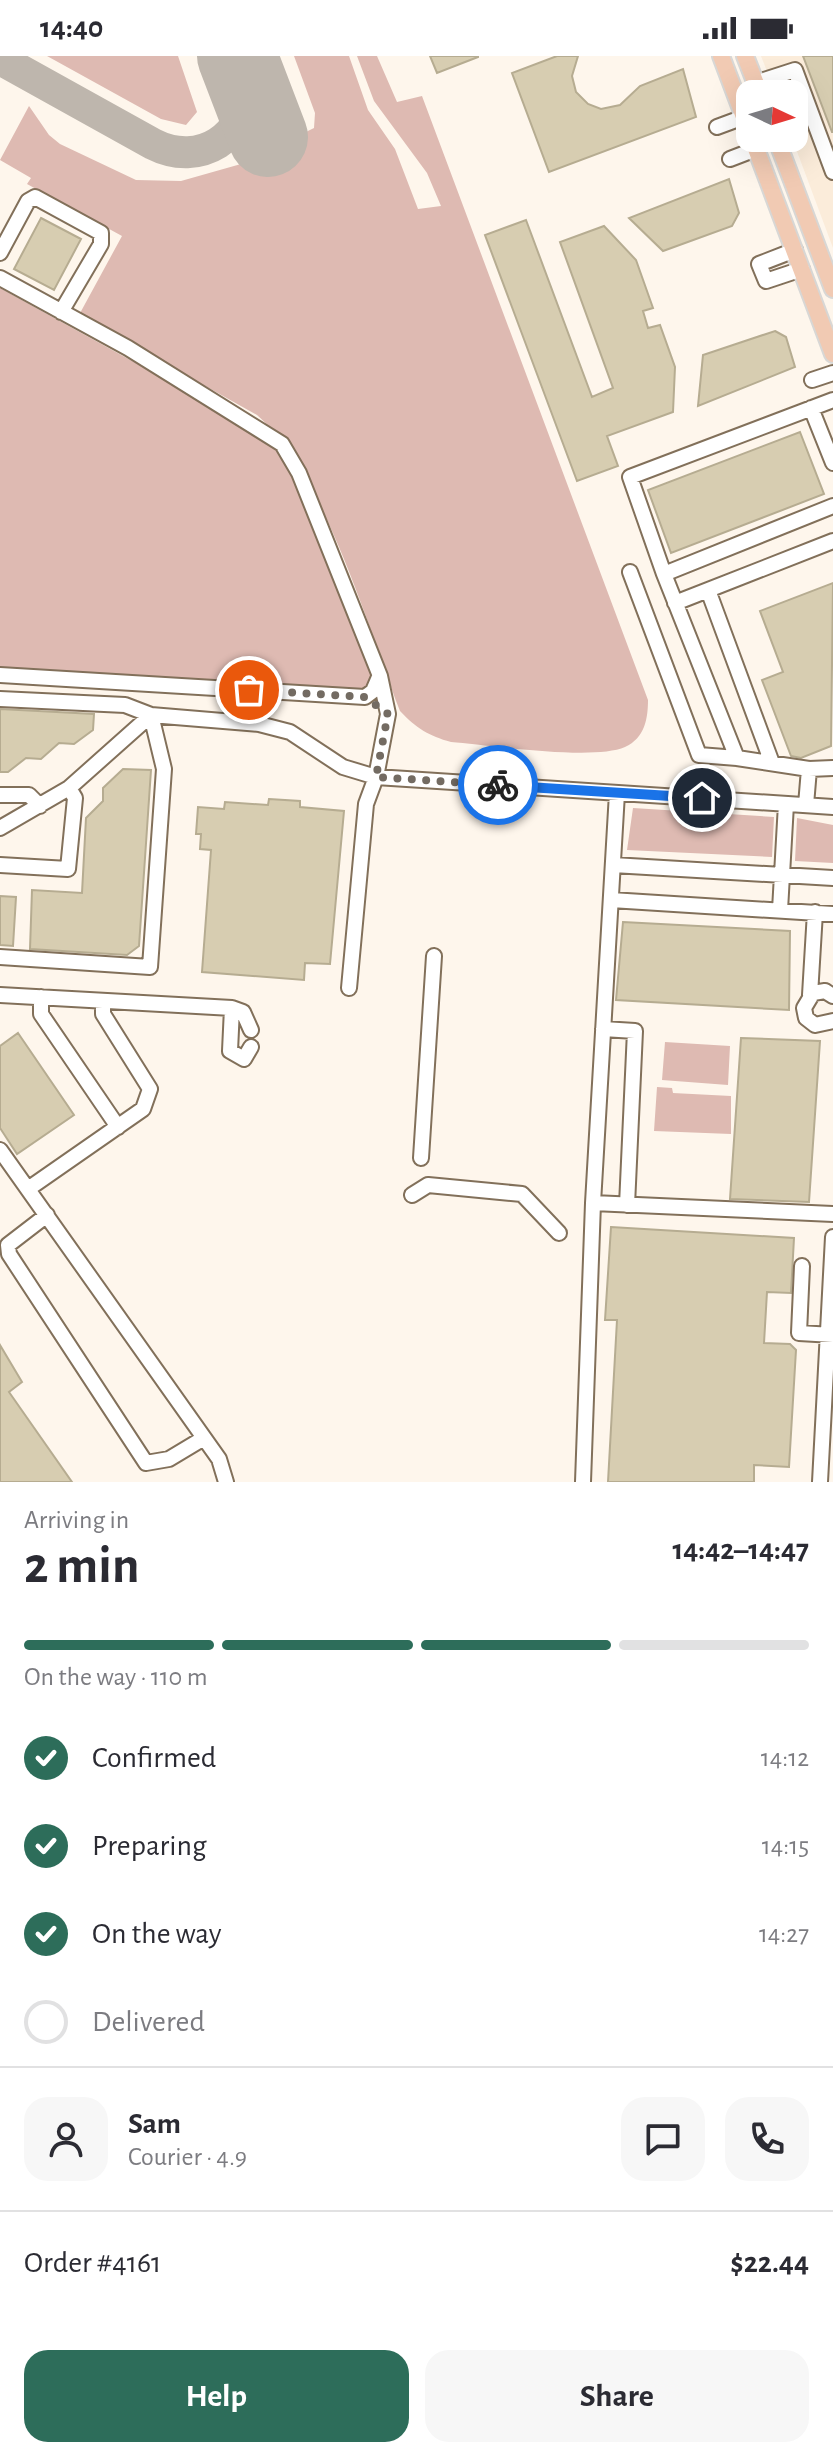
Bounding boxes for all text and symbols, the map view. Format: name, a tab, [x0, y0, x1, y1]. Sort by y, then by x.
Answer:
text: 14:40	[40, 13, 103, 43]
north arrow	[736, 80, 808, 152]
map controls	[736, 80, 808, 152]
pin	[215, 656, 283, 724]
icon: bag	[227, 668, 271, 712]
courier	[458, 745, 538, 825]
icon: bike	[476, 763, 520, 807]
pin	[668, 764, 736, 832]
icon: home	[680, 776, 724, 820]
text: Arriving in	[24, 1507, 129, 1533]
text: 14:42–14:47	[672, 1535, 809, 1565]
text: 2 min	[24, 1540, 139, 1592]
text: On the way · 110 m	[24, 1664, 207, 1690]
icon: check	[24, 1736, 68, 1780]
text: Confirmed	[92, 1743, 216, 1773]
text: 14:12	[761, 1745, 809, 1771]
icon: check	[24, 1824, 68, 1868]
text: Preparing	[92, 1831, 207, 1861]
text: 14:15	[762, 1833, 809, 1859]
icon: check	[24, 1912, 68, 1956]
text: On the way	[92, 1919, 221, 1949]
text: 14:27	[759, 1921, 809, 1947]
text: Delivered	[92, 2007, 205, 2037]
button: person	[24, 2097, 108, 2181]
button: chat	[621, 2097, 705, 2181]
button: phone	[725, 2097, 809, 2181]
text: Sam	[128, 2109, 181, 2139]
text: Courier · 4.9	[128, 2144, 247, 2170]
text: Order #4161	[24, 2248, 161, 2278]
text: $22.44	[730, 2248, 809, 2278]
button: Help	[24, 2350, 409, 2442]
button: Share	[425, 2350, 809, 2442]

